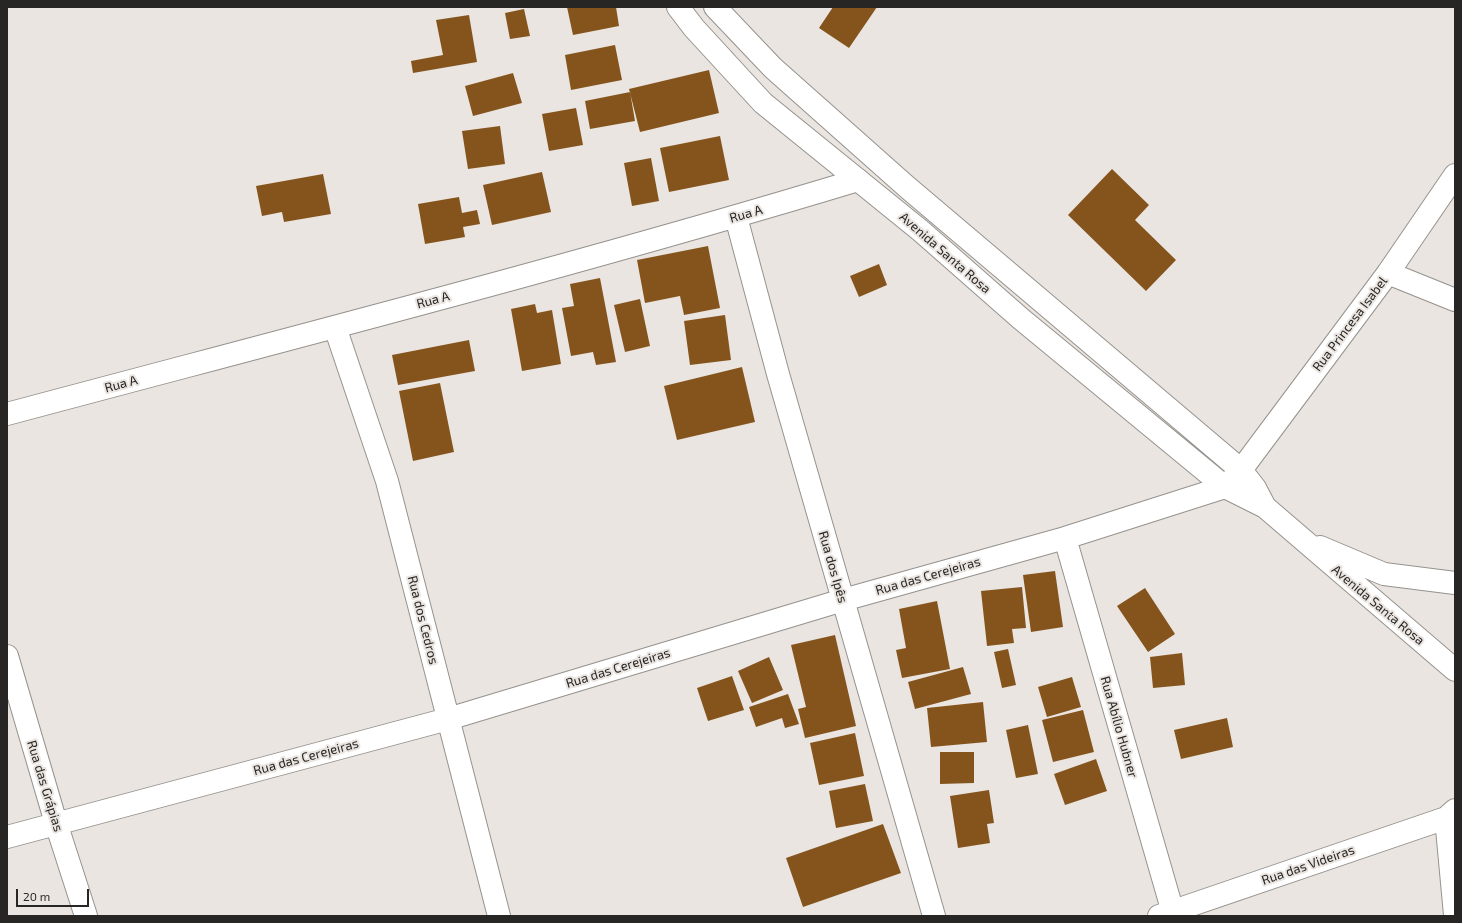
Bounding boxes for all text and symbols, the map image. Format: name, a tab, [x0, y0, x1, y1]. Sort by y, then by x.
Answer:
street label: Rua A	[728, 202, 764, 226]
street label: Avenida Santa Rosa	[896, 209, 994, 297]
street label: Rua Princesa Isabel	[1309, 274, 1391, 374]
street label: Rua A	[415, 288, 451, 312]
street label: Rua A	[103, 372, 139, 396]
street label: Rua dos Ipês	[815, 529, 851, 605]
street label: Rua das Cerejeiras	[874, 554, 982, 598]
street label: Avenida Santa Rosa	[1329, 562, 1427, 648]
street label: Rua dos Cedros	[404, 574, 442, 666]
street label: Rua das Cerejeiras	[564, 645, 672, 691]
street label: Rua Abílio Hubner	[1097, 674, 1141, 780]
street label: Rua das Cerejeiras	[252, 735, 360, 779]
street label: Rua das Grápias	[24, 738, 66, 834]
street label: Rua das Videiras	[1259, 842, 1357, 888]
scale bar	[18, 881, 91, 907]
text: 20 m	[23, 889, 50, 903]

